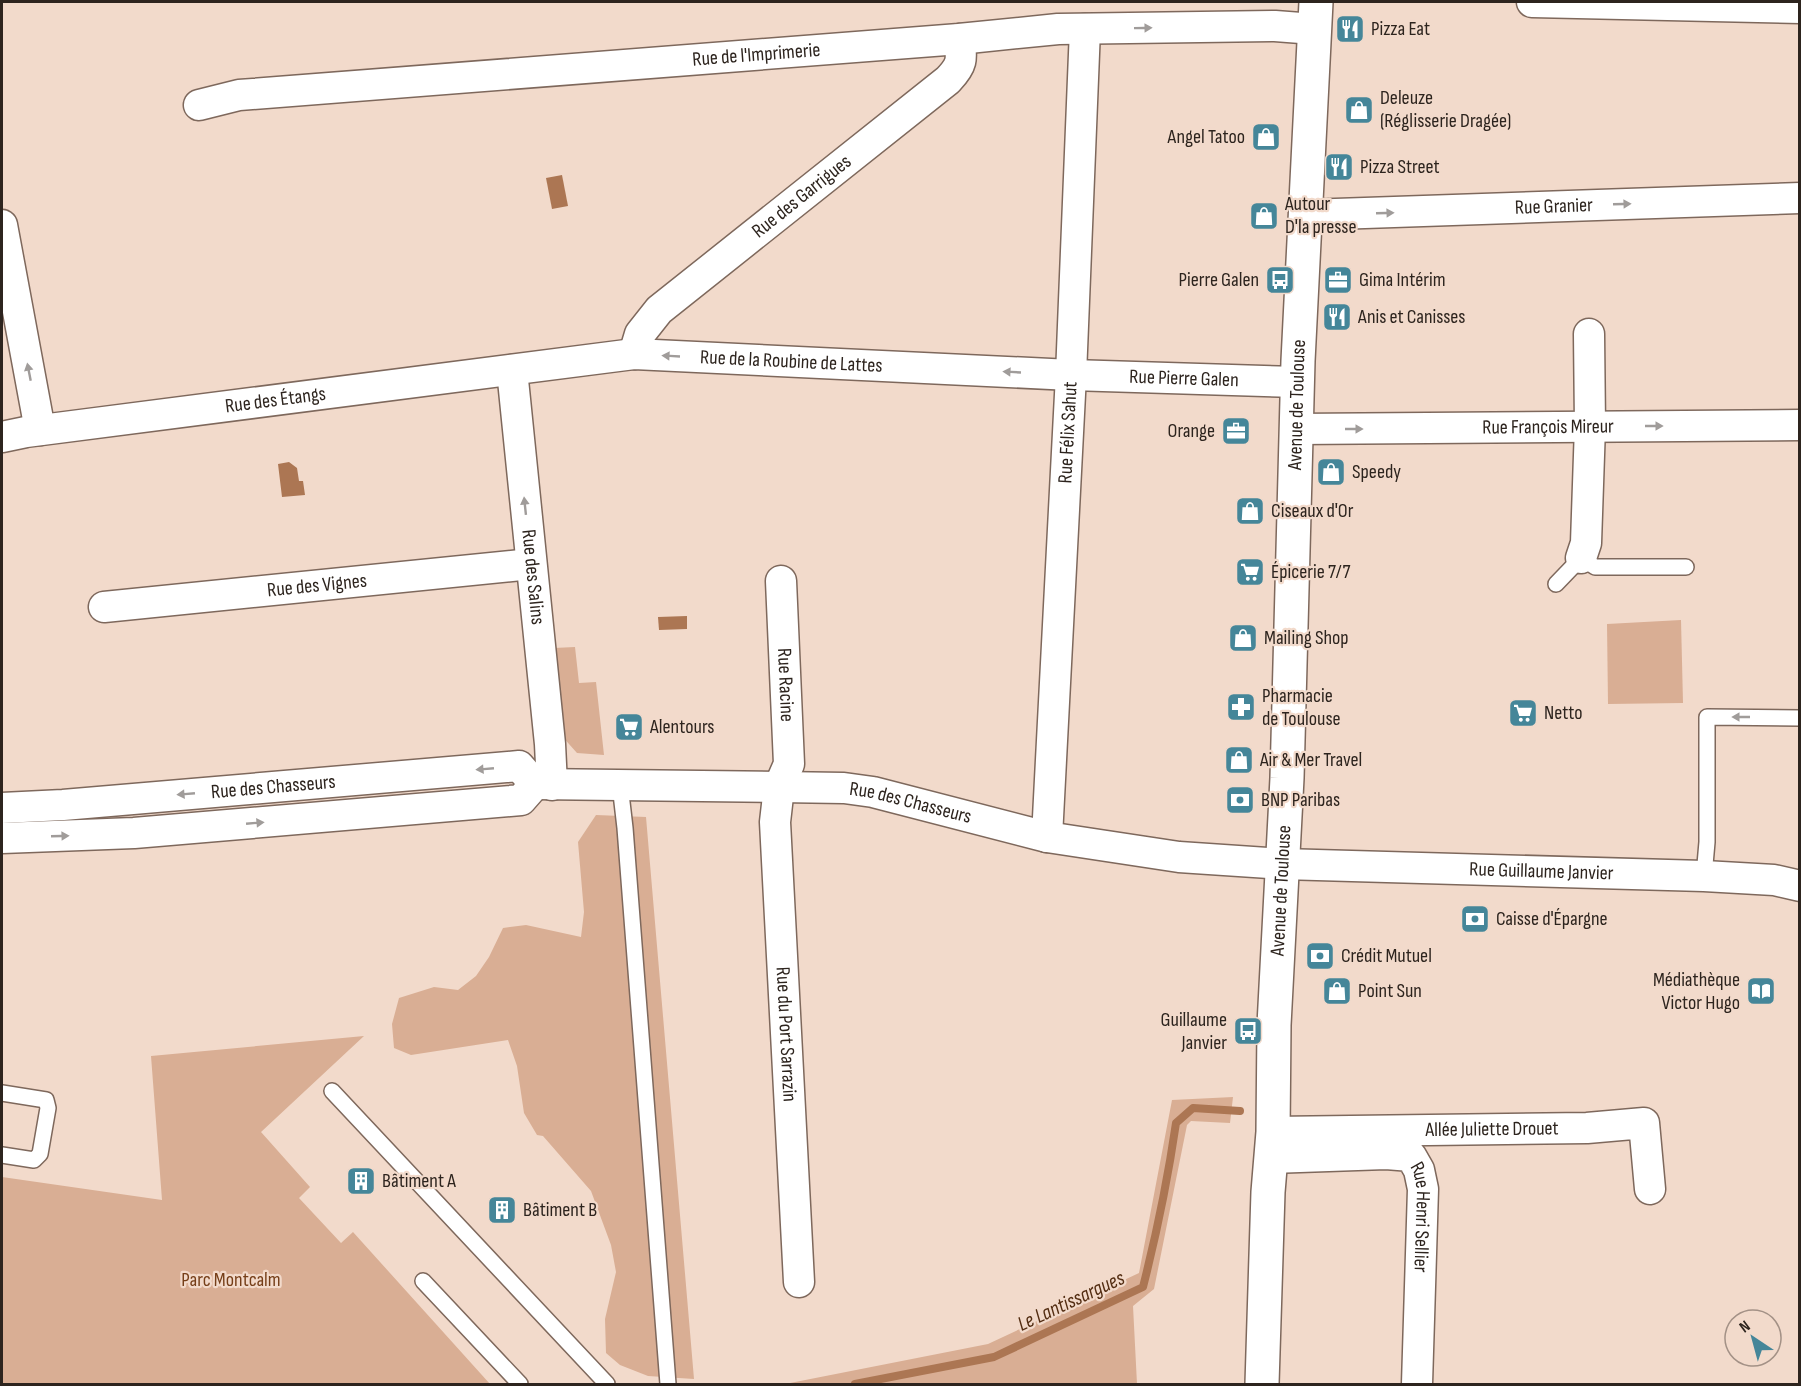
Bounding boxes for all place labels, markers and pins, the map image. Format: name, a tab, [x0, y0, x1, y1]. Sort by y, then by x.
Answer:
restaurant icon: Pizza Eat	[1334, 13, 1366, 45]
place label: Pizza Eat	[1371, 17, 1430, 41]
place label: Deleuze (Réglisserie Dragée)	[1380, 86, 1511, 133]
shop icon: Deleuze (Réglisserie Dragée)	[1343, 94, 1375, 126]
shop icon: Angel Tatoo	[1250, 121, 1282, 153]
place label: Angel Tatoo	[1167, 125, 1245, 149]
restaurant icon: Pizza Street	[1323, 151, 1355, 183]
place label: Pizza Street	[1360, 155, 1440, 179]
place label: Autour D'la presse	[1284, 192, 1357, 239]
shop icon: Autour D'la presse	[1248, 200, 1280, 232]
bus stop icon: Pierre Galen	[1264, 264, 1296, 296]
office icon: Gima Intérim	[1322, 264, 1354, 296]
place label: Pierre Galen	[1179, 268, 1259, 292]
place label: Gima Intérim	[1359, 268, 1445, 292]
restaurant icon: Anis et Canisses	[1321, 301, 1353, 333]
place label: Anis et Canisses	[1357, 305, 1466, 329]
office icon: Orange	[1220, 415, 1252, 447]
place label: Orange	[1168, 419, 1215, 443]
shop icon: Speedy	[1315, 456, 1347, 488]
place label: Speedy	[1352, 460, 1401, 484]
shop icon: Ciseaux d'Or	[1234, 495, 1266, 527]
place label: Ciseaux d'Or	[1271, 499, 1354, 523]
supermarket icon: Épicerie 7/7	[1234, 556, 1266, 588]
place label: Épicerie 7/7	[1271, 560, 1350, 584]
shop icon: Mailing Shop	[1227, 622, 1259, 654]
place label: Mailing Shop	[1264, 626, 1349, 650]
place label: Pharmacie de Toulouse	[1262, 684, 1341, 731]
pharmacy icon: Pharmacie de Toulouse	[1225, 691, 1257, 723]
supermarket icon: Netto	[1507, 697, 1539, 729]
place label: Netto	[1544, 701, 1583, 725]
supermarket icon: Alentours	[613, 711, 645, 743]
place label: Alentours	[649, 715, 715, 739]
shop icon: Air & Mer Travel	[1223, 744, 1255, 776]
place label: Air & Mer Travel	[1259, 748, 1362, 772]
bank icon: BNP Paribas	[1224, 784, 1256, 816]
place label: BNP Paribas	[1261, 788, 1340, 812]
bank icon: Caisse d'Épargne	[1459, 903, 1491, 935]
place label: Caisse d'Épargne	[1496, 907, 1608, 931]
bank icon: Crédit Mutuel	[1304, 940, 1336, 972]
place label: Crédit Mutuel	[1341, 944, 1432, 968]
place label: Médiathèque Victor Hugo	[1653, 968, 1740, 1015]
shop icon: Point Sun	[1321, 975, 1353, 1007]
library icon: Médiathèque Victor Hugo	[1745, 975, 1777, 1007]
place label: Point Sun	[1358, 979, 1422, 1003]
place label: Guillaume Janvier	[1161, 1008, 1227, 1055]
bus stop icon: Guillaume Janvier	[1232, 1015, 1264, 1047]
building icon: Bâtiment A	[345, 1165, 377, 1197]
place label: Bâtiment A	[382, 1169, 456, 1193]
building icon: Bâtiment B	[486, 1194, 518, 1226]
place label: Bâtiment B	[523, 1198, 597, 1222]

